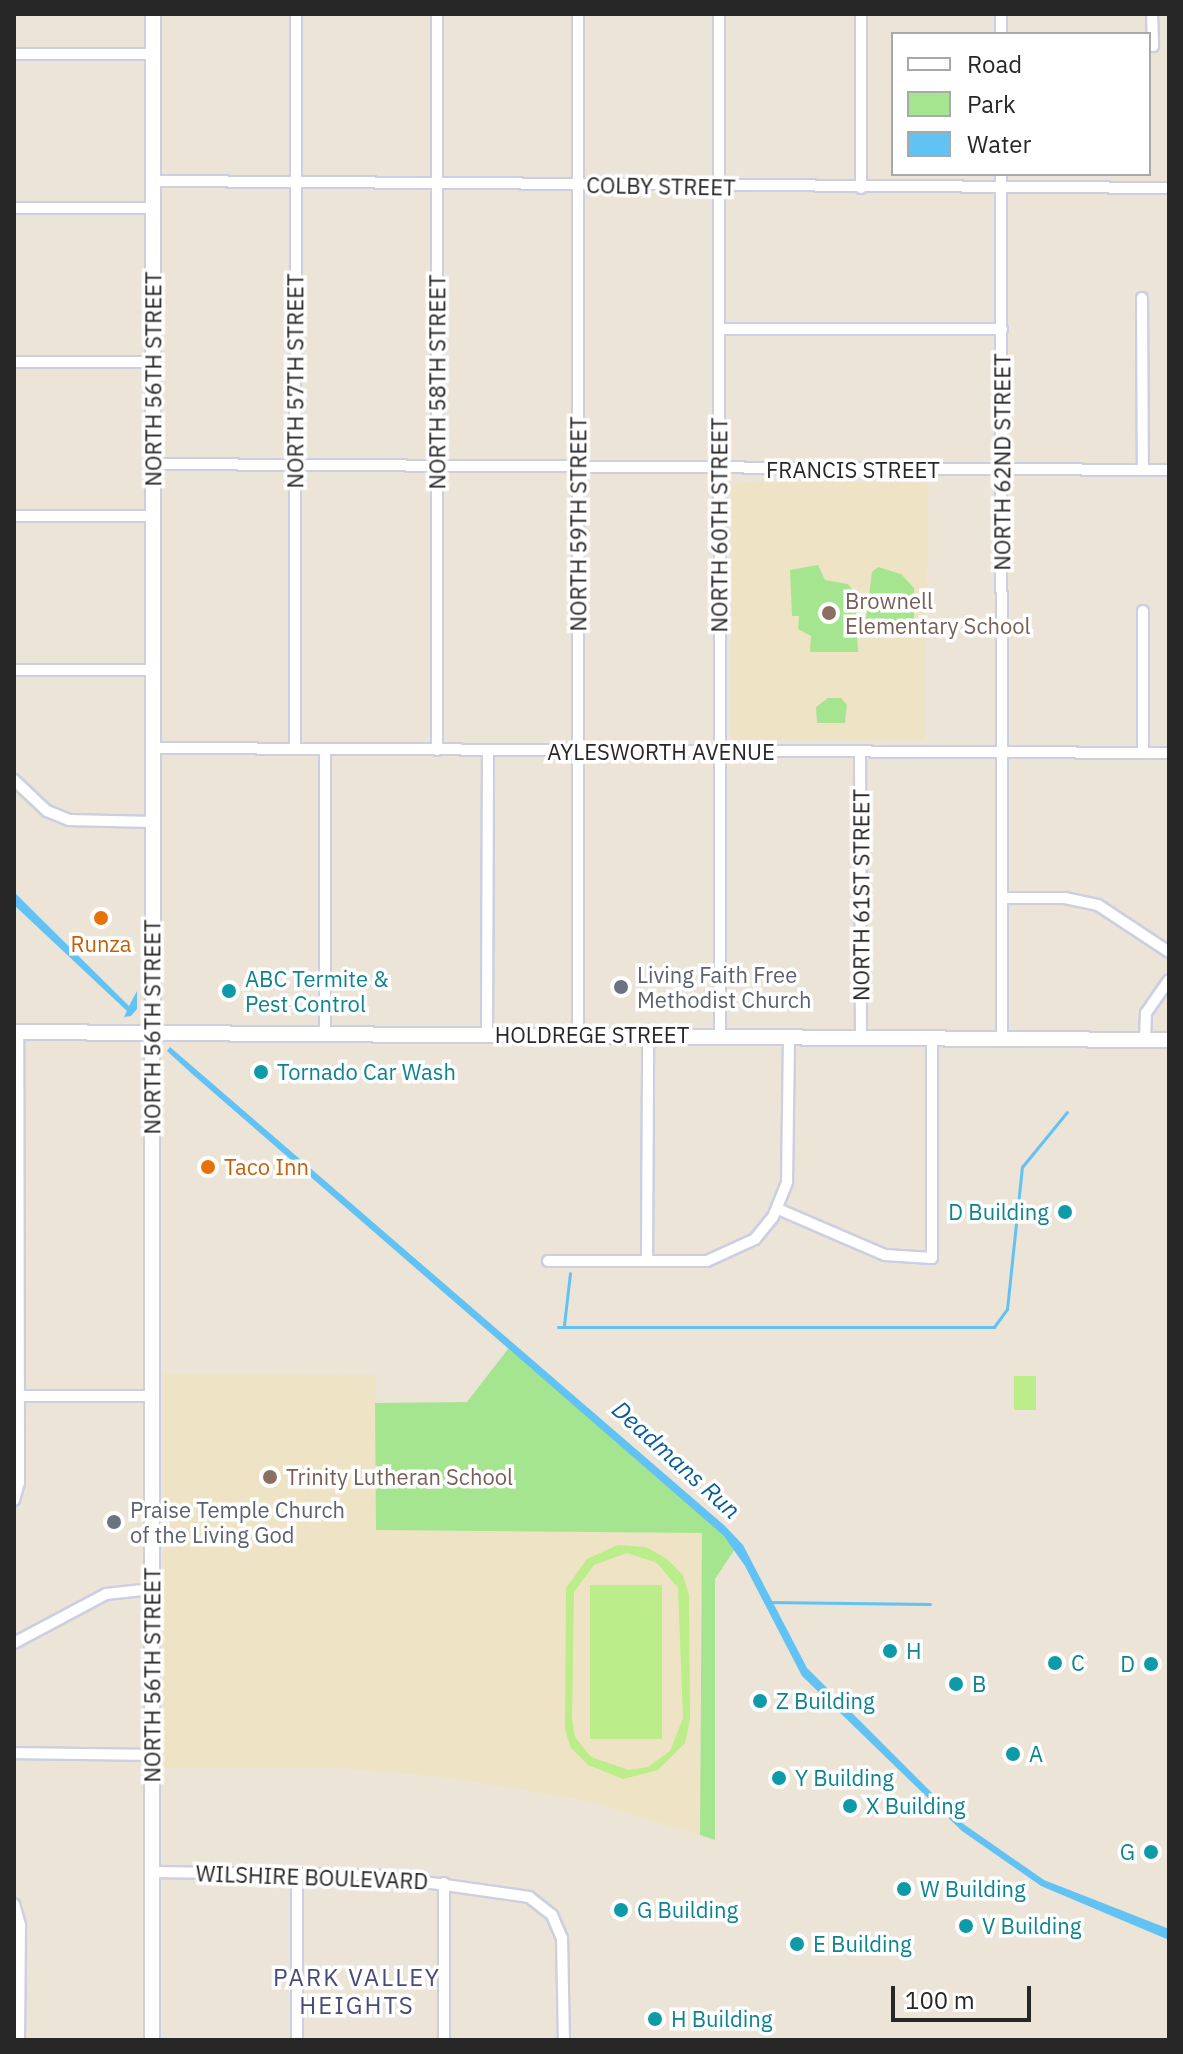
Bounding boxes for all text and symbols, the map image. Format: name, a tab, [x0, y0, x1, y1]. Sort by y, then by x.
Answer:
legend	[891, 32, 1151, 176]
text: Road	[967, 48, 1022, 80]
text: Park	[967, 88, 1016, 120]
text: Water	[967, 128, 1031, 160]
street label: COLBY STREET	[586, 171, 736, 201]
street label: NORTH 56TH STREET	[140, 271, 166, 487]
street label: NORTH 57TH STREET	[282, 273, 308, 489]
street label: NORTH 58TH STREET	[424, 274, 450, 490]
street label: NORTH 62ND STREET	[989, 353, 1015, 571]
street label: NORTH 59TH STREET	[565, 416, 591, 632]
street label: NORTH 60TH STREET	[706, 417, 732, 633]
street label: FRANCIS STREET	[766, 457, 940, 483]
place label: Brownell Elementary School	[845, 587, 1031, 638]
marker: Brownell Elementary School	[820, 604, 838, 622]
street label: AYLESWORTH AVENUE	[547, 739, 775, 765]
street label: NORTH 61ST STREET	[848, 789, 874, 1001]
marker: Runza	[92, 909, 110, 927]
street label: NORTH 56TH STREET	[139, 919, 165, 1135]
place label: Runza	[70, 931, 132, 957]
place label: Living Faith Free Methodist Church	[637, 961, 811, 1012]
place label: ABC Termite & Pest Control	[245, 965, 389, 1016]
marker: Living Faith Free Methodist Church	[612, 978, 630, 996]
marker: ABC Termite & Pest Control	[220, 982, 238, 1000]
street label: HOLDREGE STREET	[495, 1022, 689, 1048]
place label: Tornado Car Wash	[277, 1059, 456, 1085]
marker: Tornado Car Wash	[252, 1063, 270, 1081]
place label: Taco Inn	[224, 1154, 309, 1180]
marker: Taco Inn	[199, 1158, 217, 1176]
place label: D Building	[948, 1199, 1049, 1225]
marker: D Building	[1056, 1203, 1074, 1221]
water label: Deadmans Run	[606, 1395, 746, 1525]
place label: Trinity Lutheran School	[286, 1464, 513, 1490]
marker: Trinity Lutheran School	[261, 1468, 279, 1486]
place label: Praise Temple Church of the Living God	[130, 1496, 345, 1548]
marker: Praise Temple Church of the Living God	[105, 1513, 123, 1531]
street label: NORTH 56TH STREET	[139, 1567, 165, 1783]
place label: H	[906, 1638, 922, 1664]
marker: H	[881, 1642, 899, 1660]
place label: C	[1071, 1650, 1085, 1676]
place label: D	[1120, 1651, 1135, 1677]
marker: C	[1046, 1654, 1064, 1672]
marker: D	[1142, 1655, 1160, 1673]
place label: B	[972, 1671, 986, 1697]
marker: B	[947, 1675, 965, 1693]
place label: Z Building	[776, 1688, 875, 1714]
marker: Z Building	[751, 1692, 769, 1710]
place label: A	[1029, 1741, 1043, 1767]
marker: A	[1004, 1745, 1022, 1763]
place label: Y Building	[795, 1765, 894, 1791]
marker: Y Building	[770, 1769, 788, 1787]
place label: X Building	[866, 1793, 965, 1819]
marker: X Building	[841, 1797, 859, 1815]
place label: G	[1120, 1839, 1135, 1865]
marker: G	[1142, 1843, 1160, 1861]
street label: WILSHIRE BOULEVARD	[195, 1860, 429, 1894]
place label: W Building	[920, 1876, 1026, 1902]
marker: W Building	[895, 1880, 913, 1898]
place label: G Building	[637, 1897, 738, 1923]
marker: G Building	[612, 1901, 630, 1919]
place label: V Building	[982, 1913, 1081, 1939]
marker: V Building	[957, 1917, 975, 1935]
place label: E Building	[813, 1931, 912, 1957]
marker: E Building	[788, 1935, 806, 1953]
district label: PARK VALLEY HEIGHTS	[273, 1964, 441, 2020]
scale bar	[895, 1970, 1035, 2020]
text: 100 m	[905, 1984, 975, 2016]
place label: H Building	[671, 2006, 772, 2032]
marker: H Building	[646, 2010, 664, 2028]

